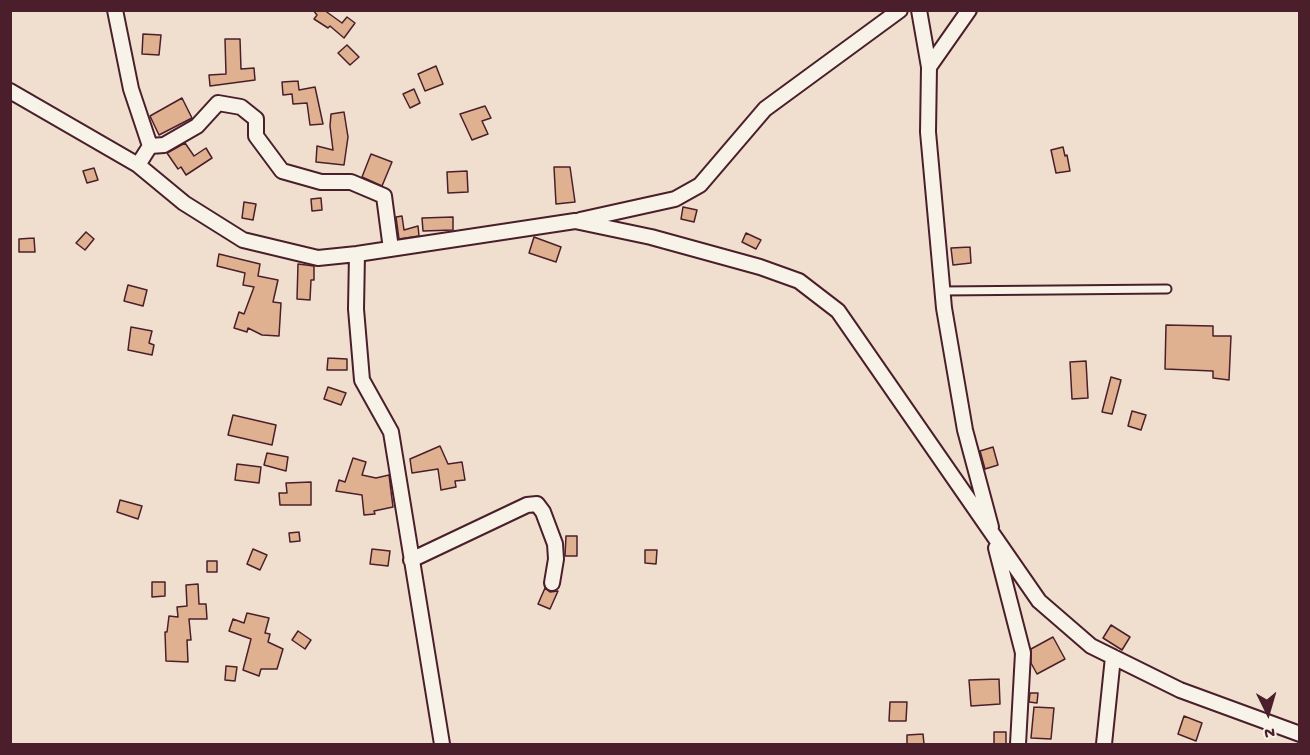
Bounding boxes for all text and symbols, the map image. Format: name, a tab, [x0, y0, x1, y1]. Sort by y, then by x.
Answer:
north arrow	[1238, 683, 1298, 743]
text: N	[1264, 722, 1276, 741]

